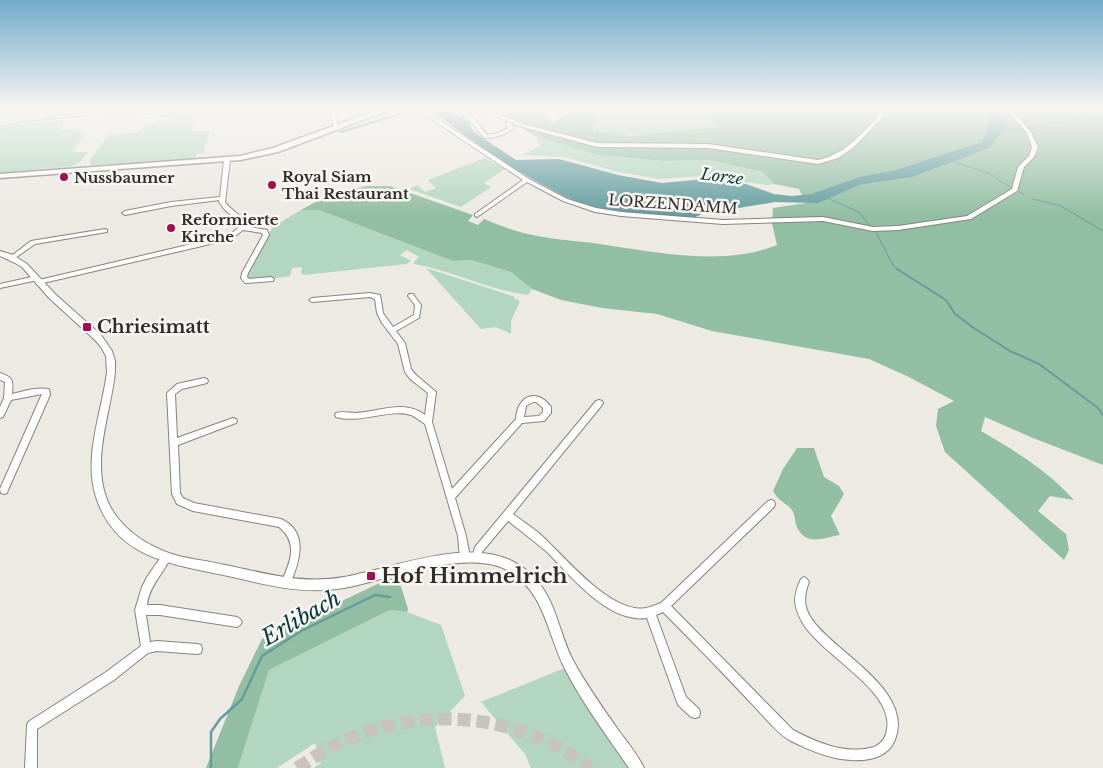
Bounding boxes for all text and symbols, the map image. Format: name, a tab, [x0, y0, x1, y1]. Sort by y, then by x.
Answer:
water label: Lorze	[699, 163, 745, 189]
place label: Royal Siam Thai Restaurant	[282, 167, 409, 203]
place label: Nussbaumer	[74, 168, 175, 187]
marker: Nussbaumer	[58, 171, 70, 183]
marker: Royal Siam Thai Restaurant	[266, 179, 278, 191]
street label: LORZENDAMM	[608, 190, 738, 218]
place label: Reformierte Kirche	[181, 210, 279, 246]
marker: Reformierte Kirche	[165, 222, 177, 234]
place label: Chriesimatt	[97, 316, 210, 338]
marker: Chriesimatt	[81, 321, 93, 333]
place label: Hof Himmelrich	[381, 563, 568, 589]
marker: Hof Himmelrich	[365, 570, 377, 582]
water label: Erlibach	[256, 585, 345, 652]

